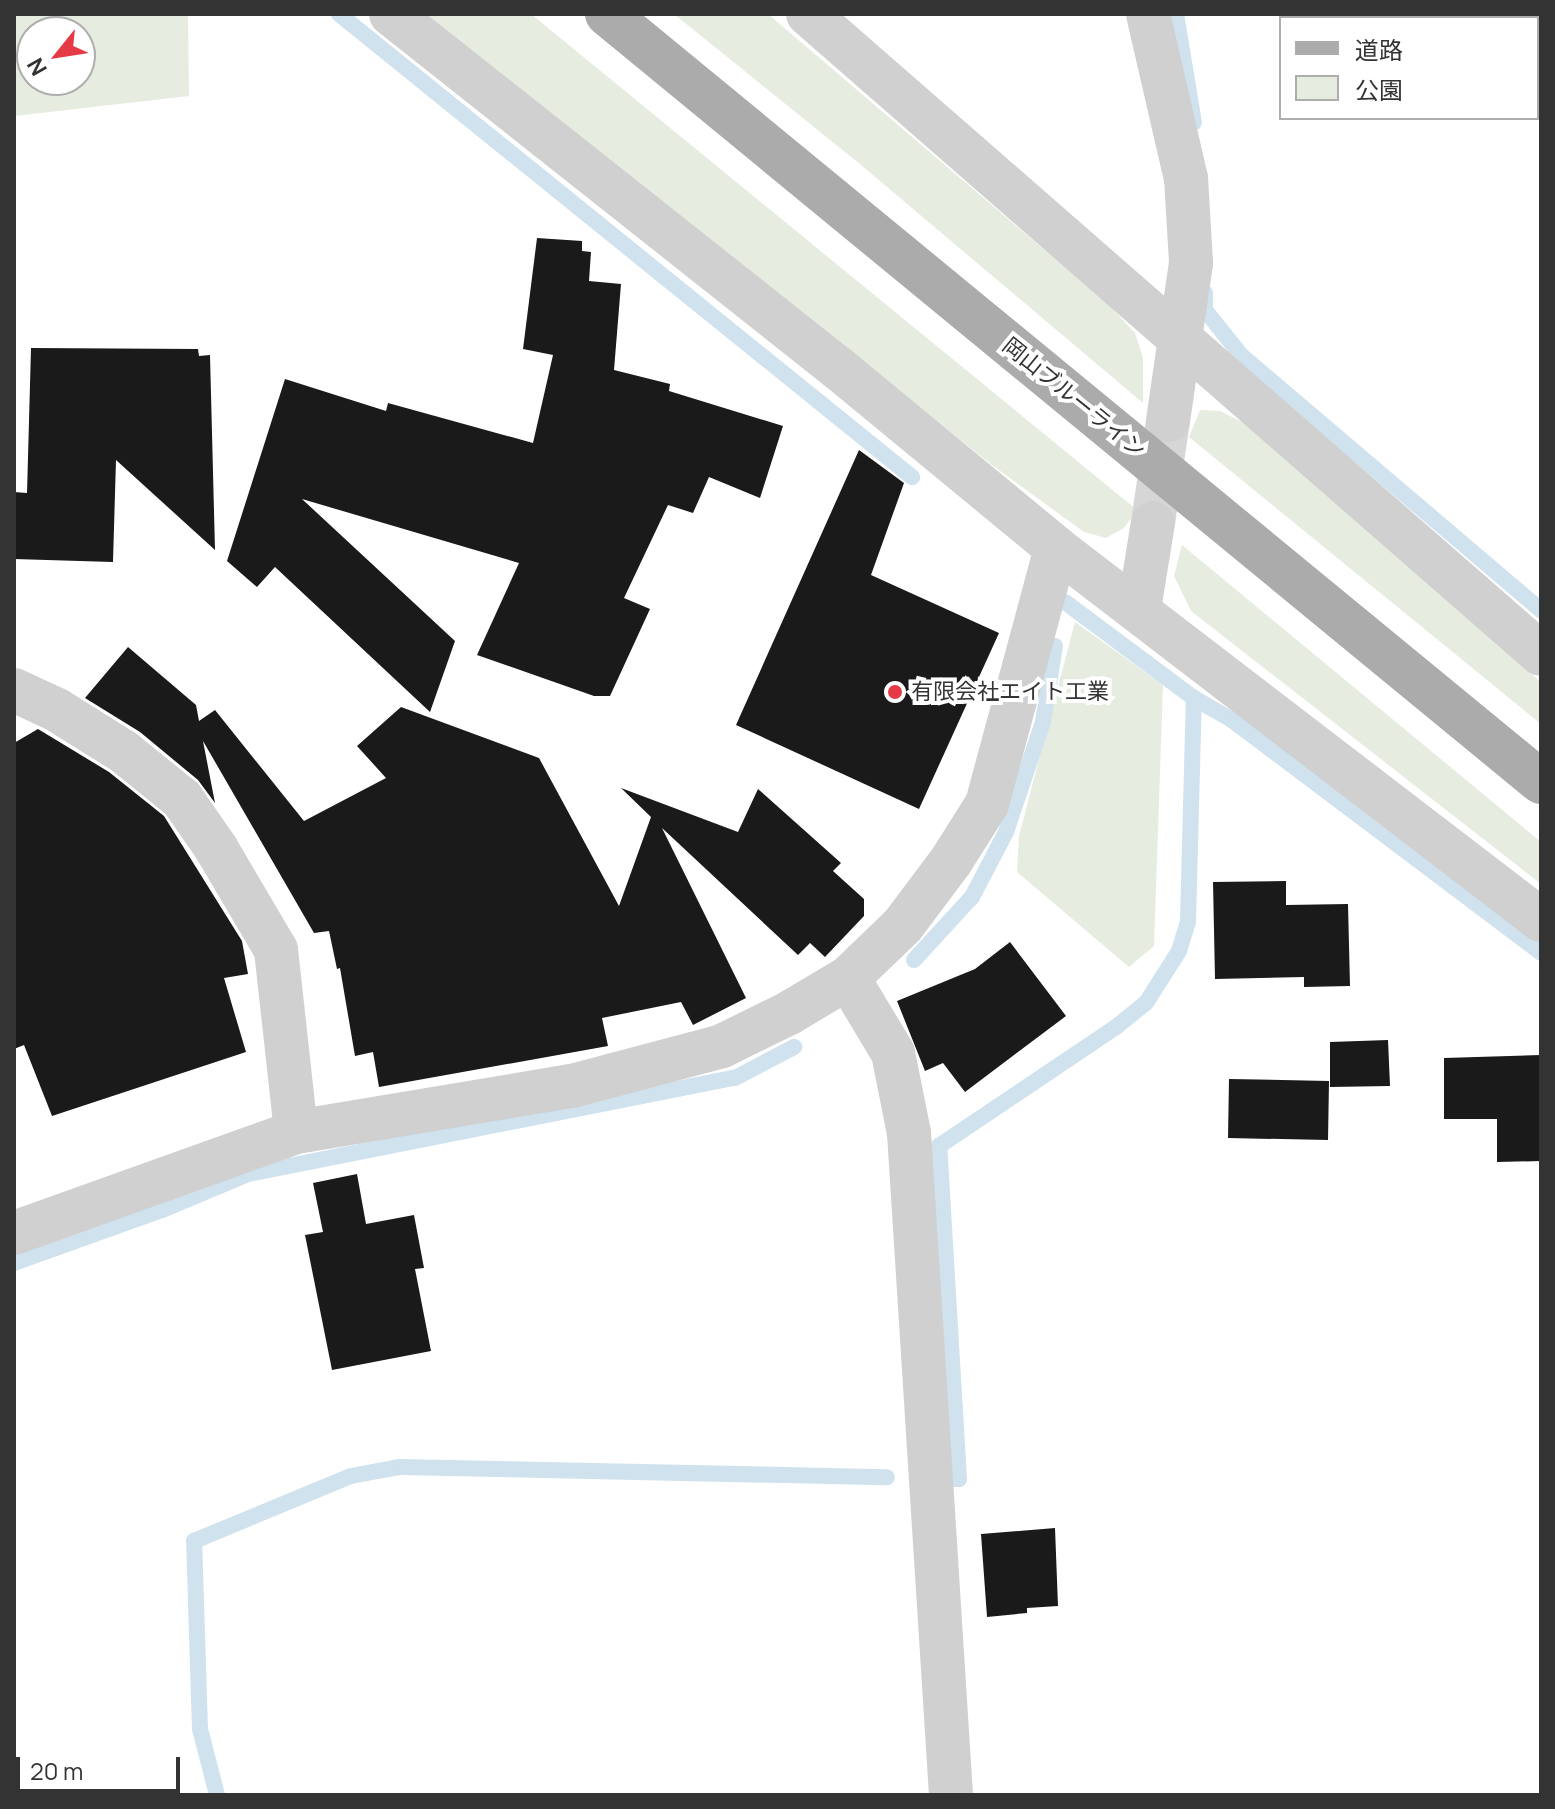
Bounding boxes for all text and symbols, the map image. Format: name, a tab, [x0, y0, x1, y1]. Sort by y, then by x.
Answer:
north arrow	[16, 16, 96, 96]
legend	[1279, 16, 1539, 120]
text: 道路	[1355, 33, 1403, 66]
text: N	[20, 53, 54, 81]
text: 公園	[1355, 73, 1403, 106]
street label: 岡山ブルーライン	[997, 332, 1151, 464]
place label: 有限会社エイト工業	[911, 679, 1109, 705]
marker: 有限会社エイト工業	[886, 683, 904, 701]
scale bar	[20, 1741, 184, 1791]
text: 20 m	[30, 1754, 83, 1787]

